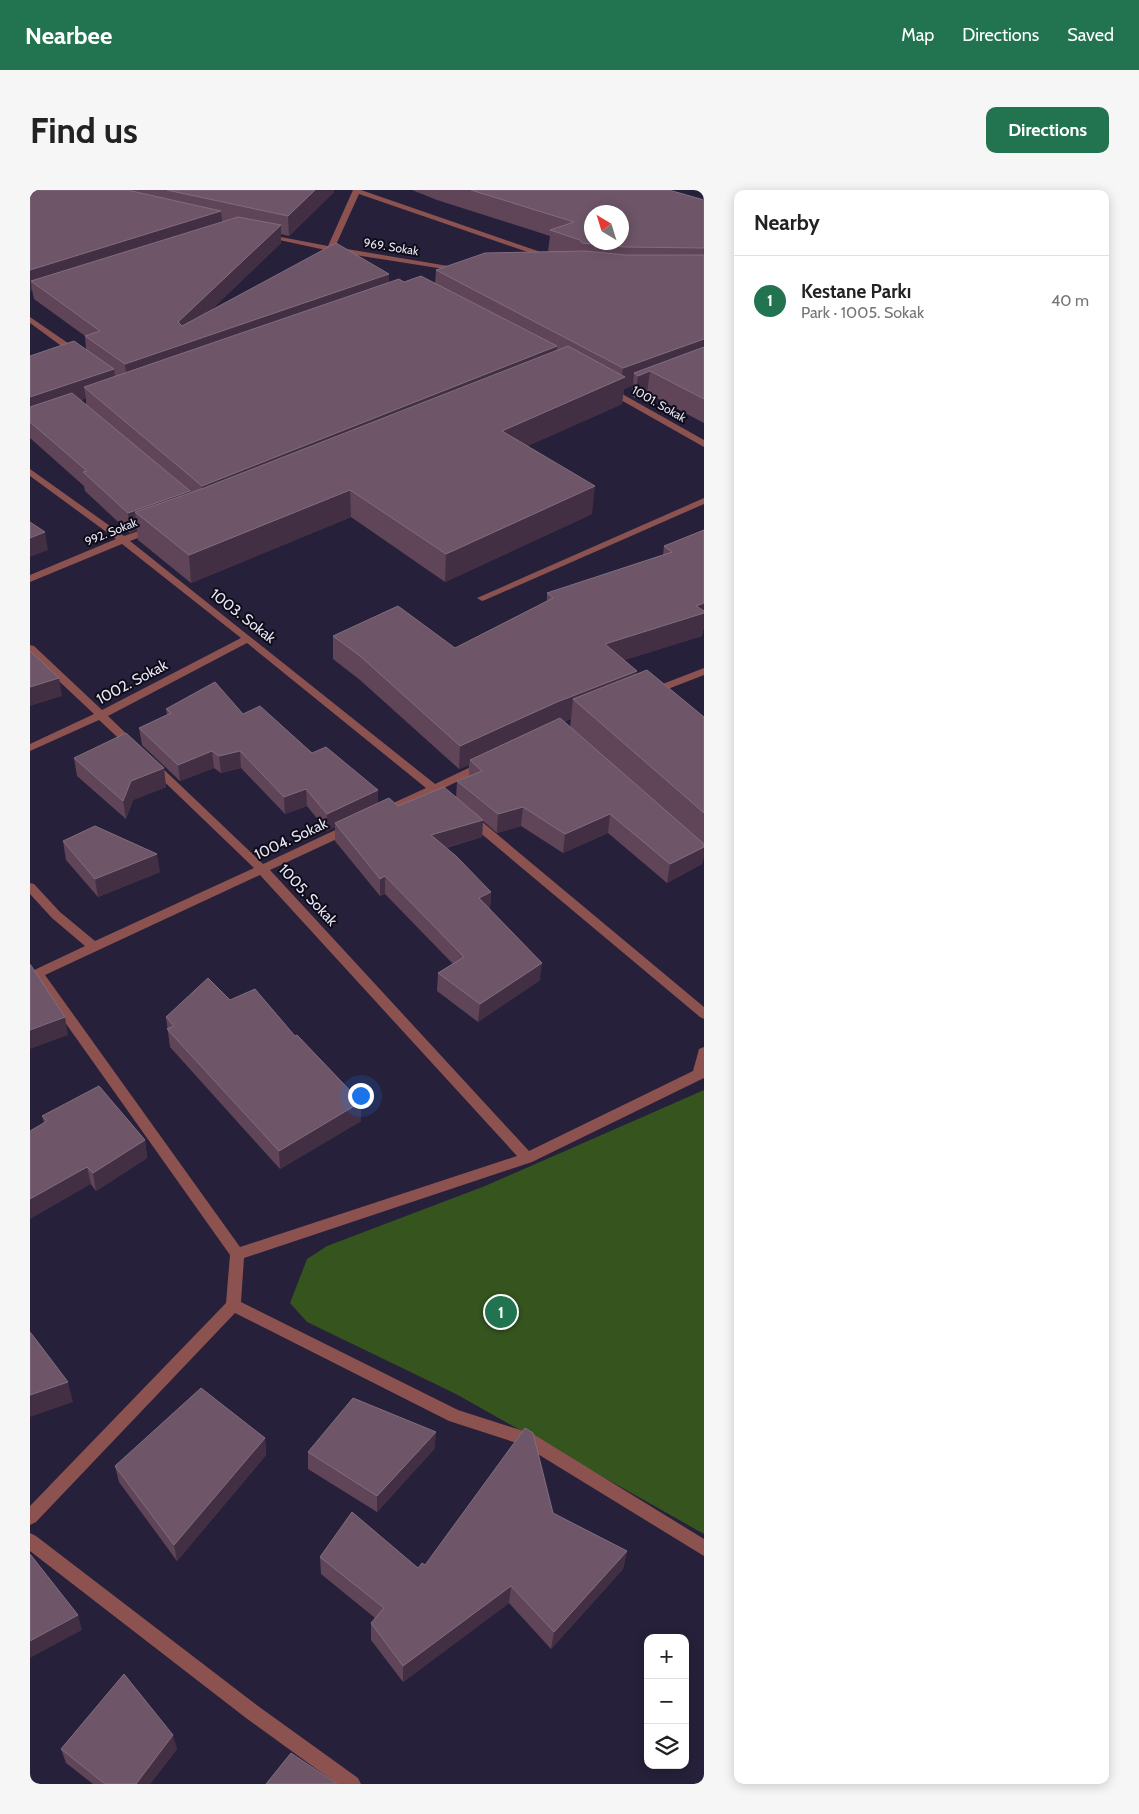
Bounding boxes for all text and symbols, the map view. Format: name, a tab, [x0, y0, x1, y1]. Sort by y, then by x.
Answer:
text: Nearbee	[25, 21, 112, 50]
text: Map	[901, 24, 934, 46]
text: Directions	[962, 24, 1039, 46]
text: Saved	[1067, 24, 1114, 46]
button: Directions	[986, 107, 1109, 153]
text: Find us	[30, 109, 138, 152]
north arrow	[584, 205, 629, 250]
text: Nearby	[754, 210, 820, 235]
street label: 969. Sokak	[363, 235, 420, 258]
text: Kestane Parkı	[801, 280, 911, 303]
text: 1	[767, 291, 773, 310]
text: 40 m	[1051, 291, 1089, 310]
text: Park · 1005. Sokak	[801, 303, 924, 322]
street label: 1001. Sokak	[630, 382, 689, 425]
street label: 992. Sokak	[82, 514, 140, 549]
street label: 1003. Sokak	[207, 585, 279, 647]
street label: 1002. Sokak	[93, 656, 171, 708]
street label: 1004. Sokak	[252, 814, 331, 864]
street label: 1005. Sokak	[275, 860, 341, 930]
your location	[348, 1083, 374, 1109]
pin: 1	[485, 1293, 517, 1331]
map controls	[644, 1634, 689, 1769]
button: +	[644, 1634, 689, 1679]
button: −	[644, 1679, 689, 1724]
button: layers	[644, 1724, 689, 1769]

